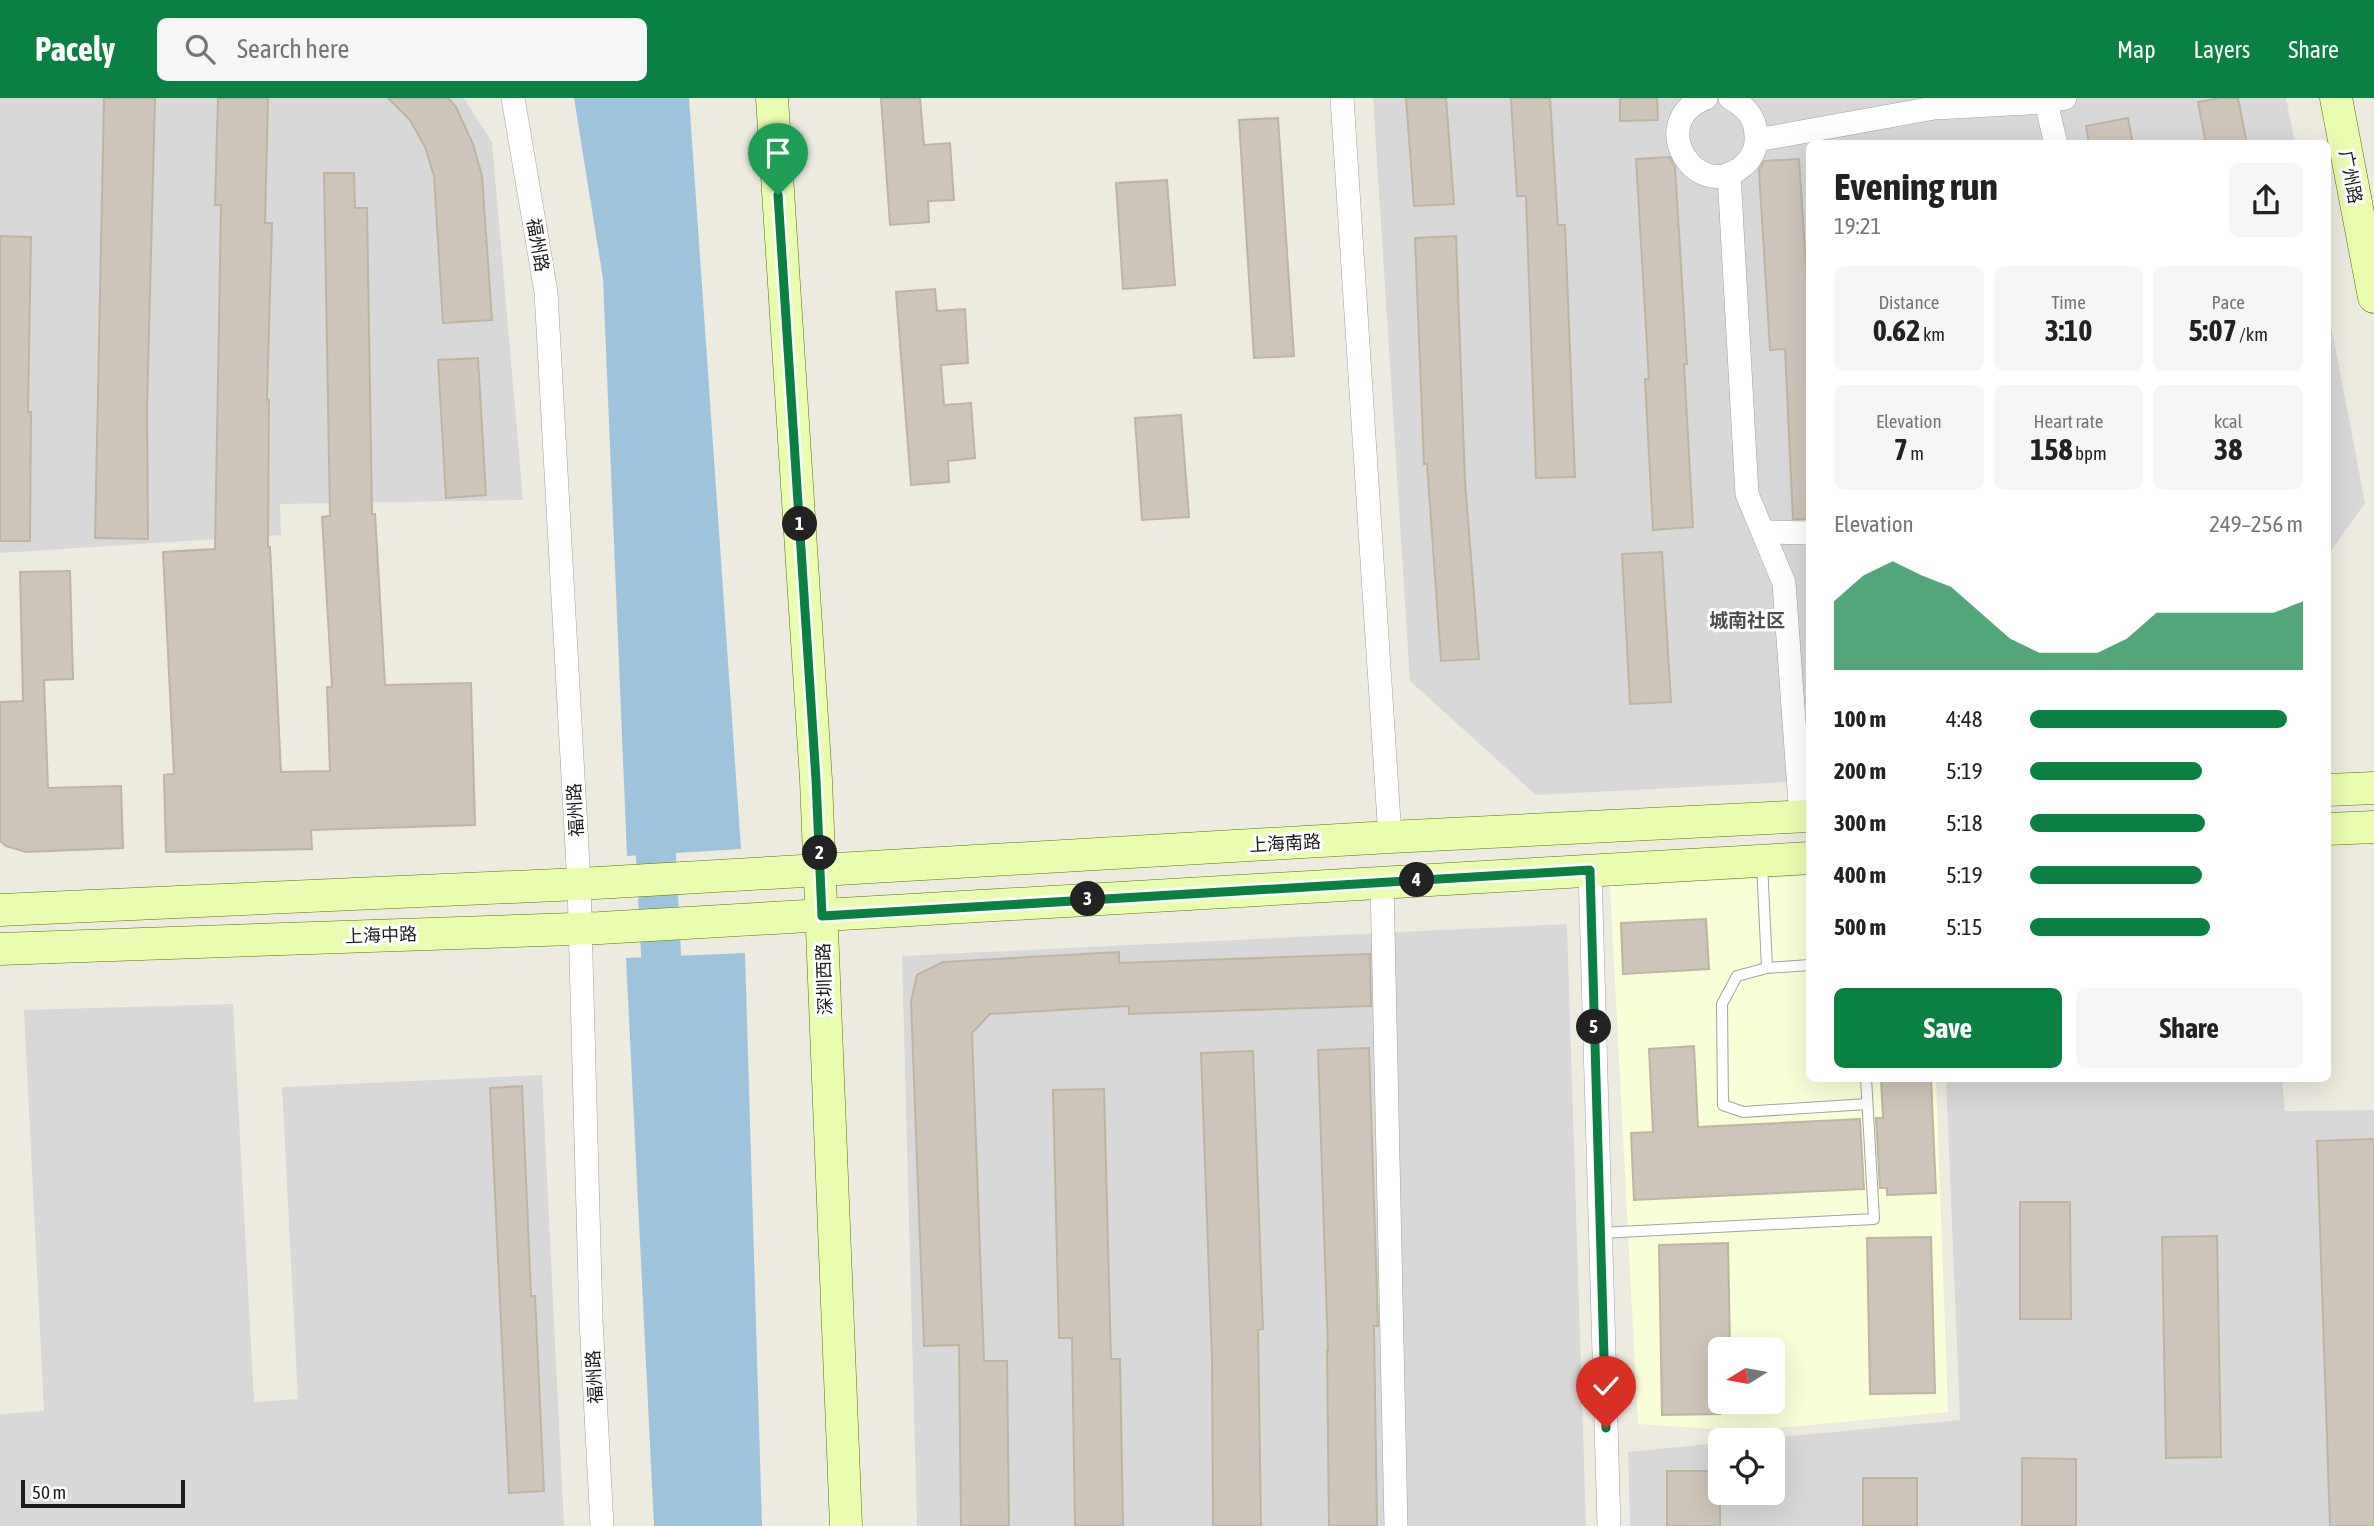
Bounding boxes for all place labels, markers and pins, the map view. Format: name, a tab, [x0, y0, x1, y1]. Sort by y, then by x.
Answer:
pin	[748, 123, 808, 195]
pin: 1	[782, 506, 818, 542]
pin: 2	[802, 836, 838, 870]
pin: 4	[1400, 862, 1434, 898]
pin: 3	[1070, 882, 1106, 916]
pin: 5	[1576, 1010, 1612, 1044]
pin	[1576, 1356, 1636, 1428]

